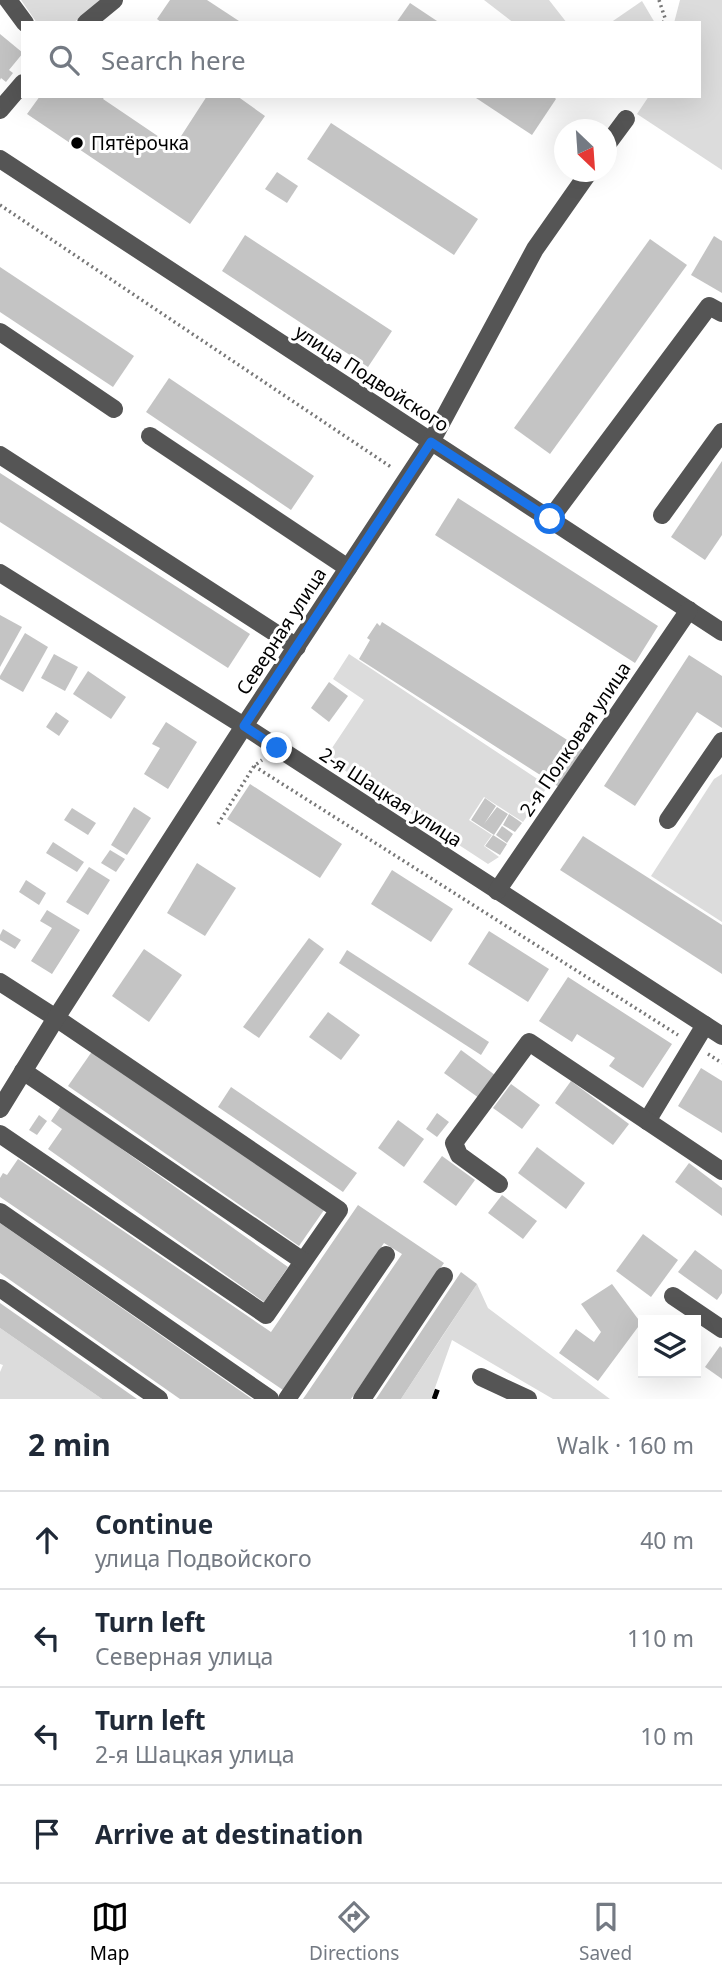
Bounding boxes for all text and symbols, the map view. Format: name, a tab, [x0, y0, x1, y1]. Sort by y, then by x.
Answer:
search box	[21, 21, 701, 98]
icon: search	[45, 41, 83, 79]
text: Search here	[101, 42, 246, 78]
north arrow	[554, 119, 617, 182]
place label: Пятёрочка	[91, 130, 189, 156]
marker: Пятёрочка	[69, 135, 85, 151]
street label: улица Подвойского	[290, 318, 454, 438]
route start	[534, 503, 565, 534]
street label: Северная улица	[230, 562, 332, 700]
street label: 2-я Полковая улица	[514, 657, 636, 821]
route end	[261, 732, 292, 763]
street label: 2-я Шацкая улица	[315, 741, 467, 853]
map controls	[638, 1315, 701, 1378]
button: layers	[638, 1315, 701, 1378]
text: 2 min	[28, 1424, 111, 1465]
text: Walk · 160 m	[557, 1429, 694, 1461]
text: Continue	[95, 1506, 213, 1542]
icon: ahead	[28, 1521, 66, 1559]
text: 40 m	[640, 1524, 694, 1556]
text: улица Подвойского	[95, 1542, 312, 1574]
text: Turn left	[95, 1604, 206, 1640]
icon: left	[28, 1619, 66, 1657]
text: 110 m	[627, 1622, 694, 1654]
text: Северная улица	[95, 1640, 273, 1672]
text: Turn left	[95, 1702, 206, 1738]
icon: left	[28, 1717, 66, 1755]
text: 10 m	[640, 1720, 694, 1752]
text: 2-я Шацкая улица	[95, 1738, 294, 1770]
icon: arrive	[28, 1815, 66, 1853]
text: Arrive at destination	[95, 1816, 364, 1852]
tab: Map	[90, 1898, 129, 1966]
tab: Directions	[309, 1898, 399, 1966]
tab: Saved	[579, 1898, 632, 1966]

